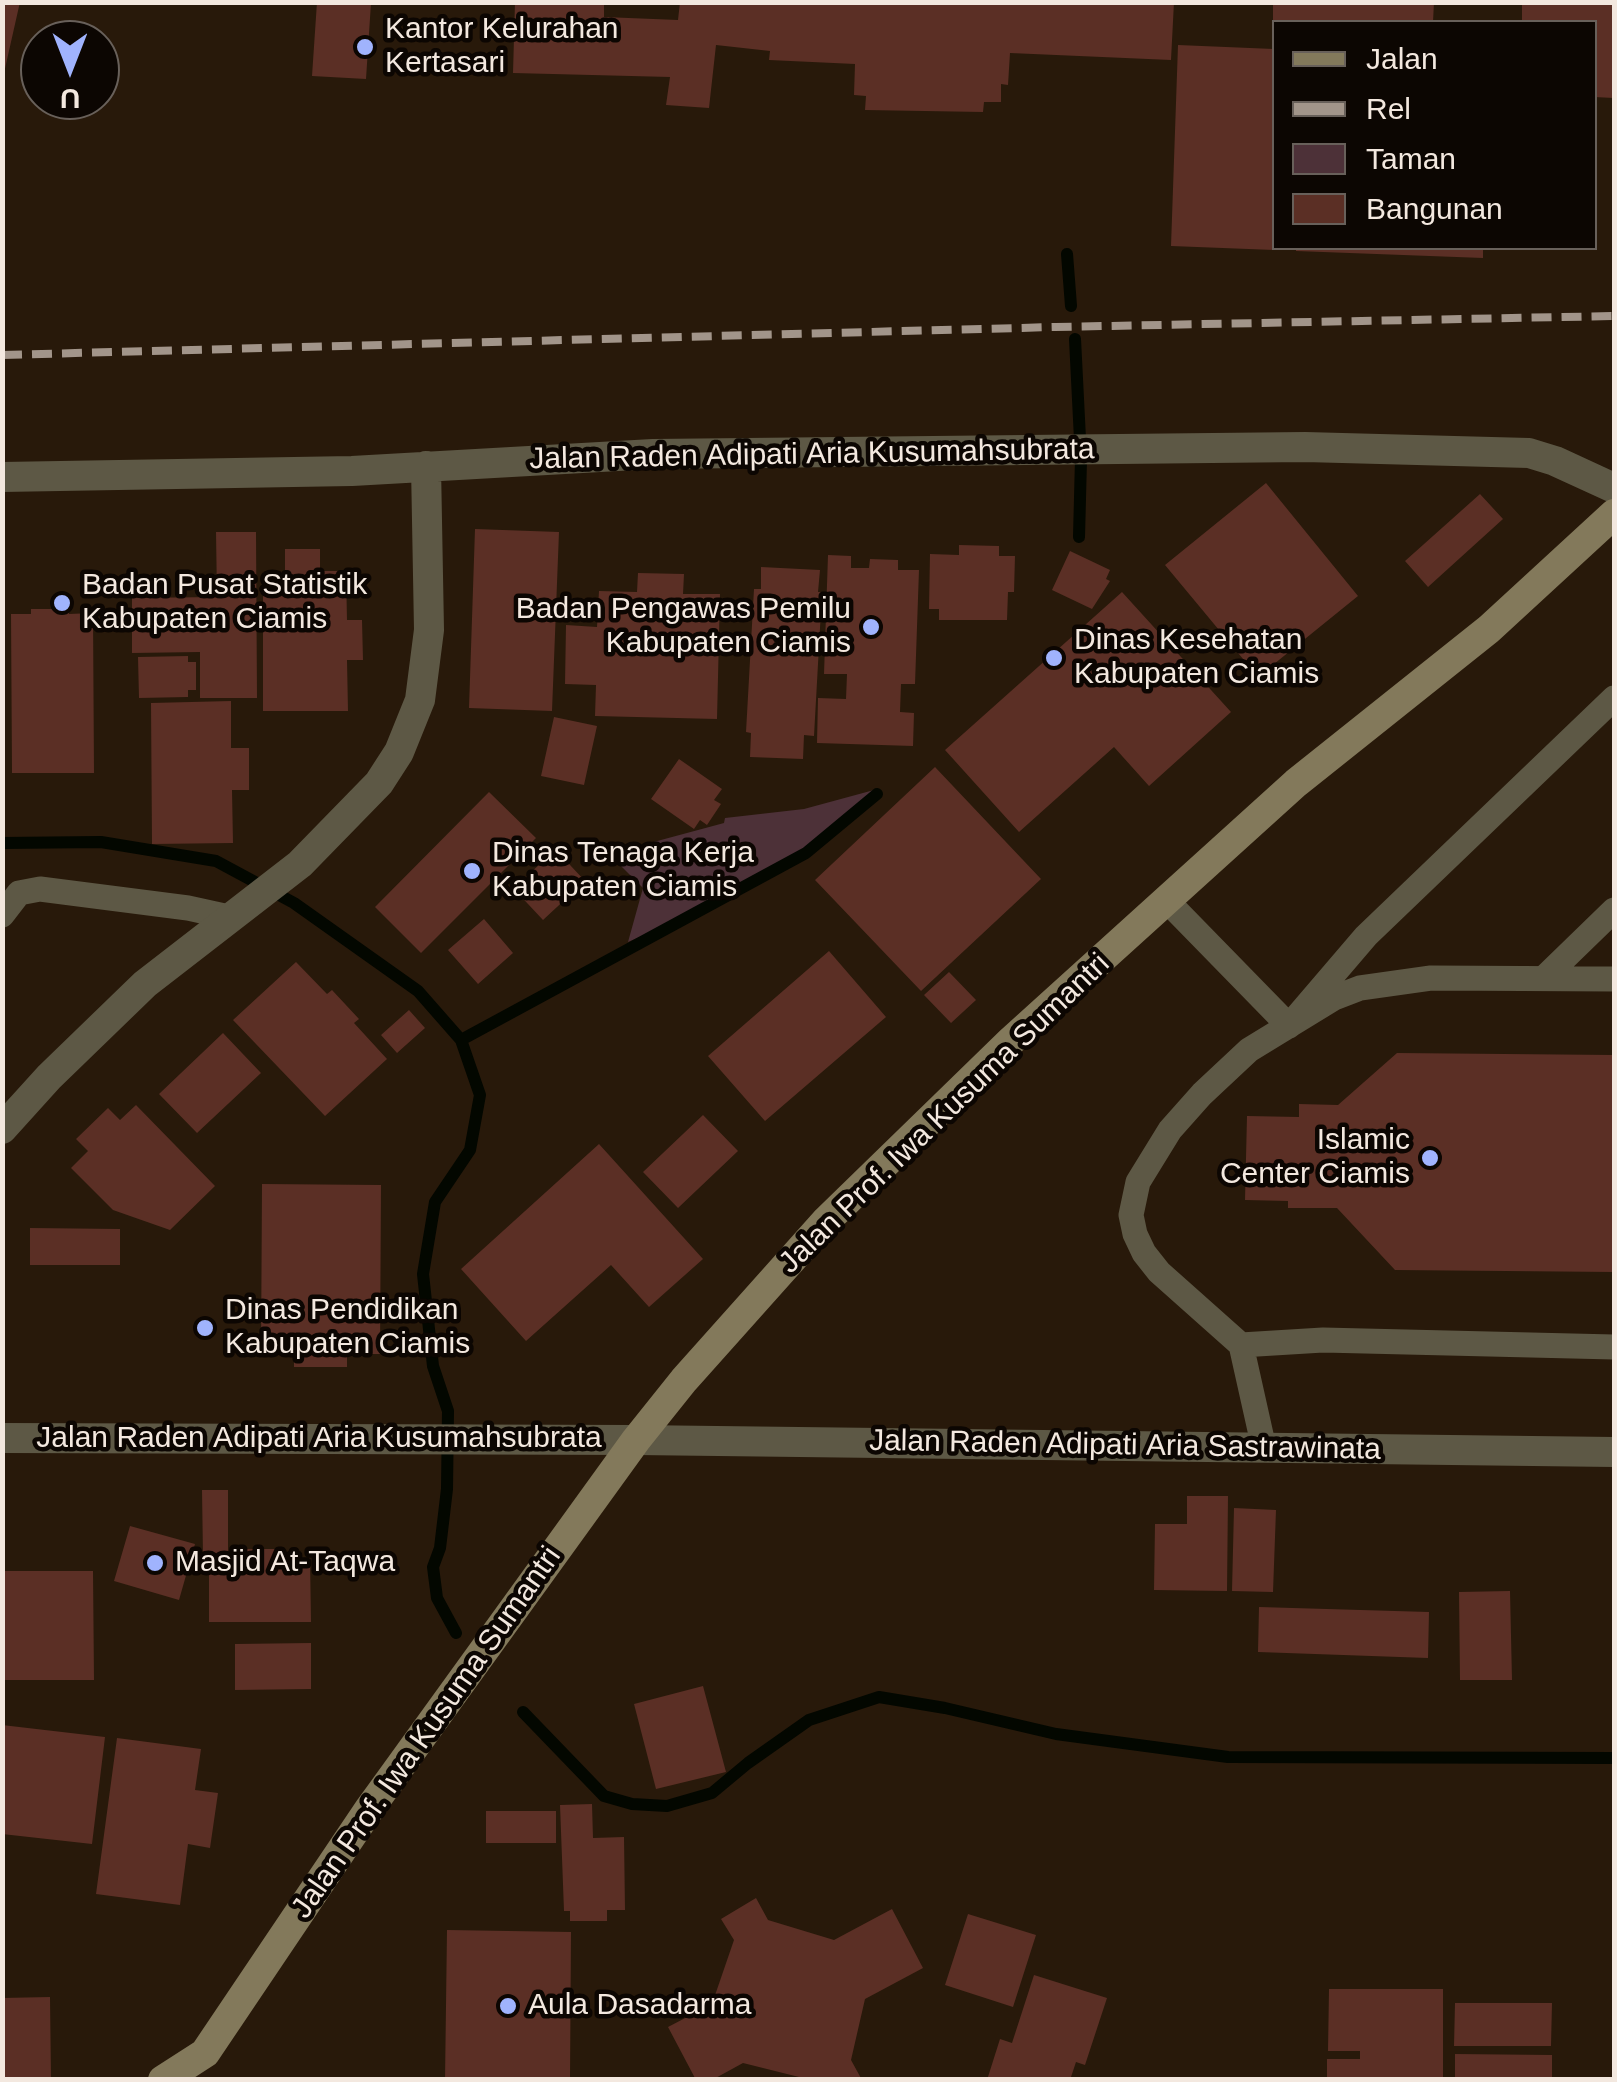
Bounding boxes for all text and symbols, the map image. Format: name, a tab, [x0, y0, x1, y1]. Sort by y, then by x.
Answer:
place label: Kantor Kelurahan Kertasari	[385, 12, 618, 82]
north arrow	[20, 20, 120, 120]
legend	[1272, 20, 1597, 250]
marker: Kantor Kelurahan Kertasari	[354, 36, 376, 58]
text: Jalan	[1366, 42, 1438, 75]
text: U	[60, 83, 80, 114]
text: Rel	[1366, 92, 1411, 125]
text: Taman	[1366, 142, 1456, 175]
text: Bangunan	[1366, 192, 1503, 225]
street label: Jalan Raden Adipati Aria Kusumahsubrata	[529, 432, 1095, 478]
place label: Badan Pusat Statistik Kabupaten Ciamis	[82, 568, 367, 638]
marker: Badan Pusat Statistik Kabupaten Ciamis	[51, 592, 73, 614]
place label: Badan Pengawas Pemilu Kabupaten Ciamis	[516, 592, 851, 662]
marker: Badan Pengawas Pemilu Kabupaten Ciamis	[860, 616, 882, 638]
place label: Dinas Kesehatan Kabupaten Ciamis	[1074, 623, 1319, 694]
marker: Dinas Kesehatan Kabupaten Ciamis	[1043, 647, 1065, 669]
place label: Dinas Tenaga Kerja Kabupaten Ciamis	[492, 836, 754, 906]
marker: Dinas Tenaga Kerja Kabupaten Ciamis	[461, 860, 483, 882]
street label: Jalan Prof. Iwa Kusuma Sumantri	[772, 946, 1118, 1282]
place label: Islamic Center Ciamis	[1220, 1123, 1410, 1194]
marker: Islamic Center Ciamis	[1419, 1147, 1441, 1169]
place label: Dinas Pendidikan Kabupaten Ciamis	[225, 1293, 470, 1364]
marker: Dinas Pendidikan Kabupaten Ciamis	[194, 1317, 216, 1339]
street label: Jalan Raden Adipati Aria Kusumahsubrata	[36, 1421, 602, 1457]
street label: Jalan Raden Adipati Aria Sastrawinata	[869, 1424, 1381, 1468]
street label: Jalan Prof. Iwa Kusuma Sumantri	[285, 1540, 569, 1926]
place label: Masjid At-Taqwa	[175, 1545, 395, 1581]
marker: Masjid At-Taqwa	[144, 1552, 166, 1574]
place label: Aula Dasadarma	[528, 1988, 751, 2024]
marker: Aula Dasadarma	[497, 1995, 519, 2017]

